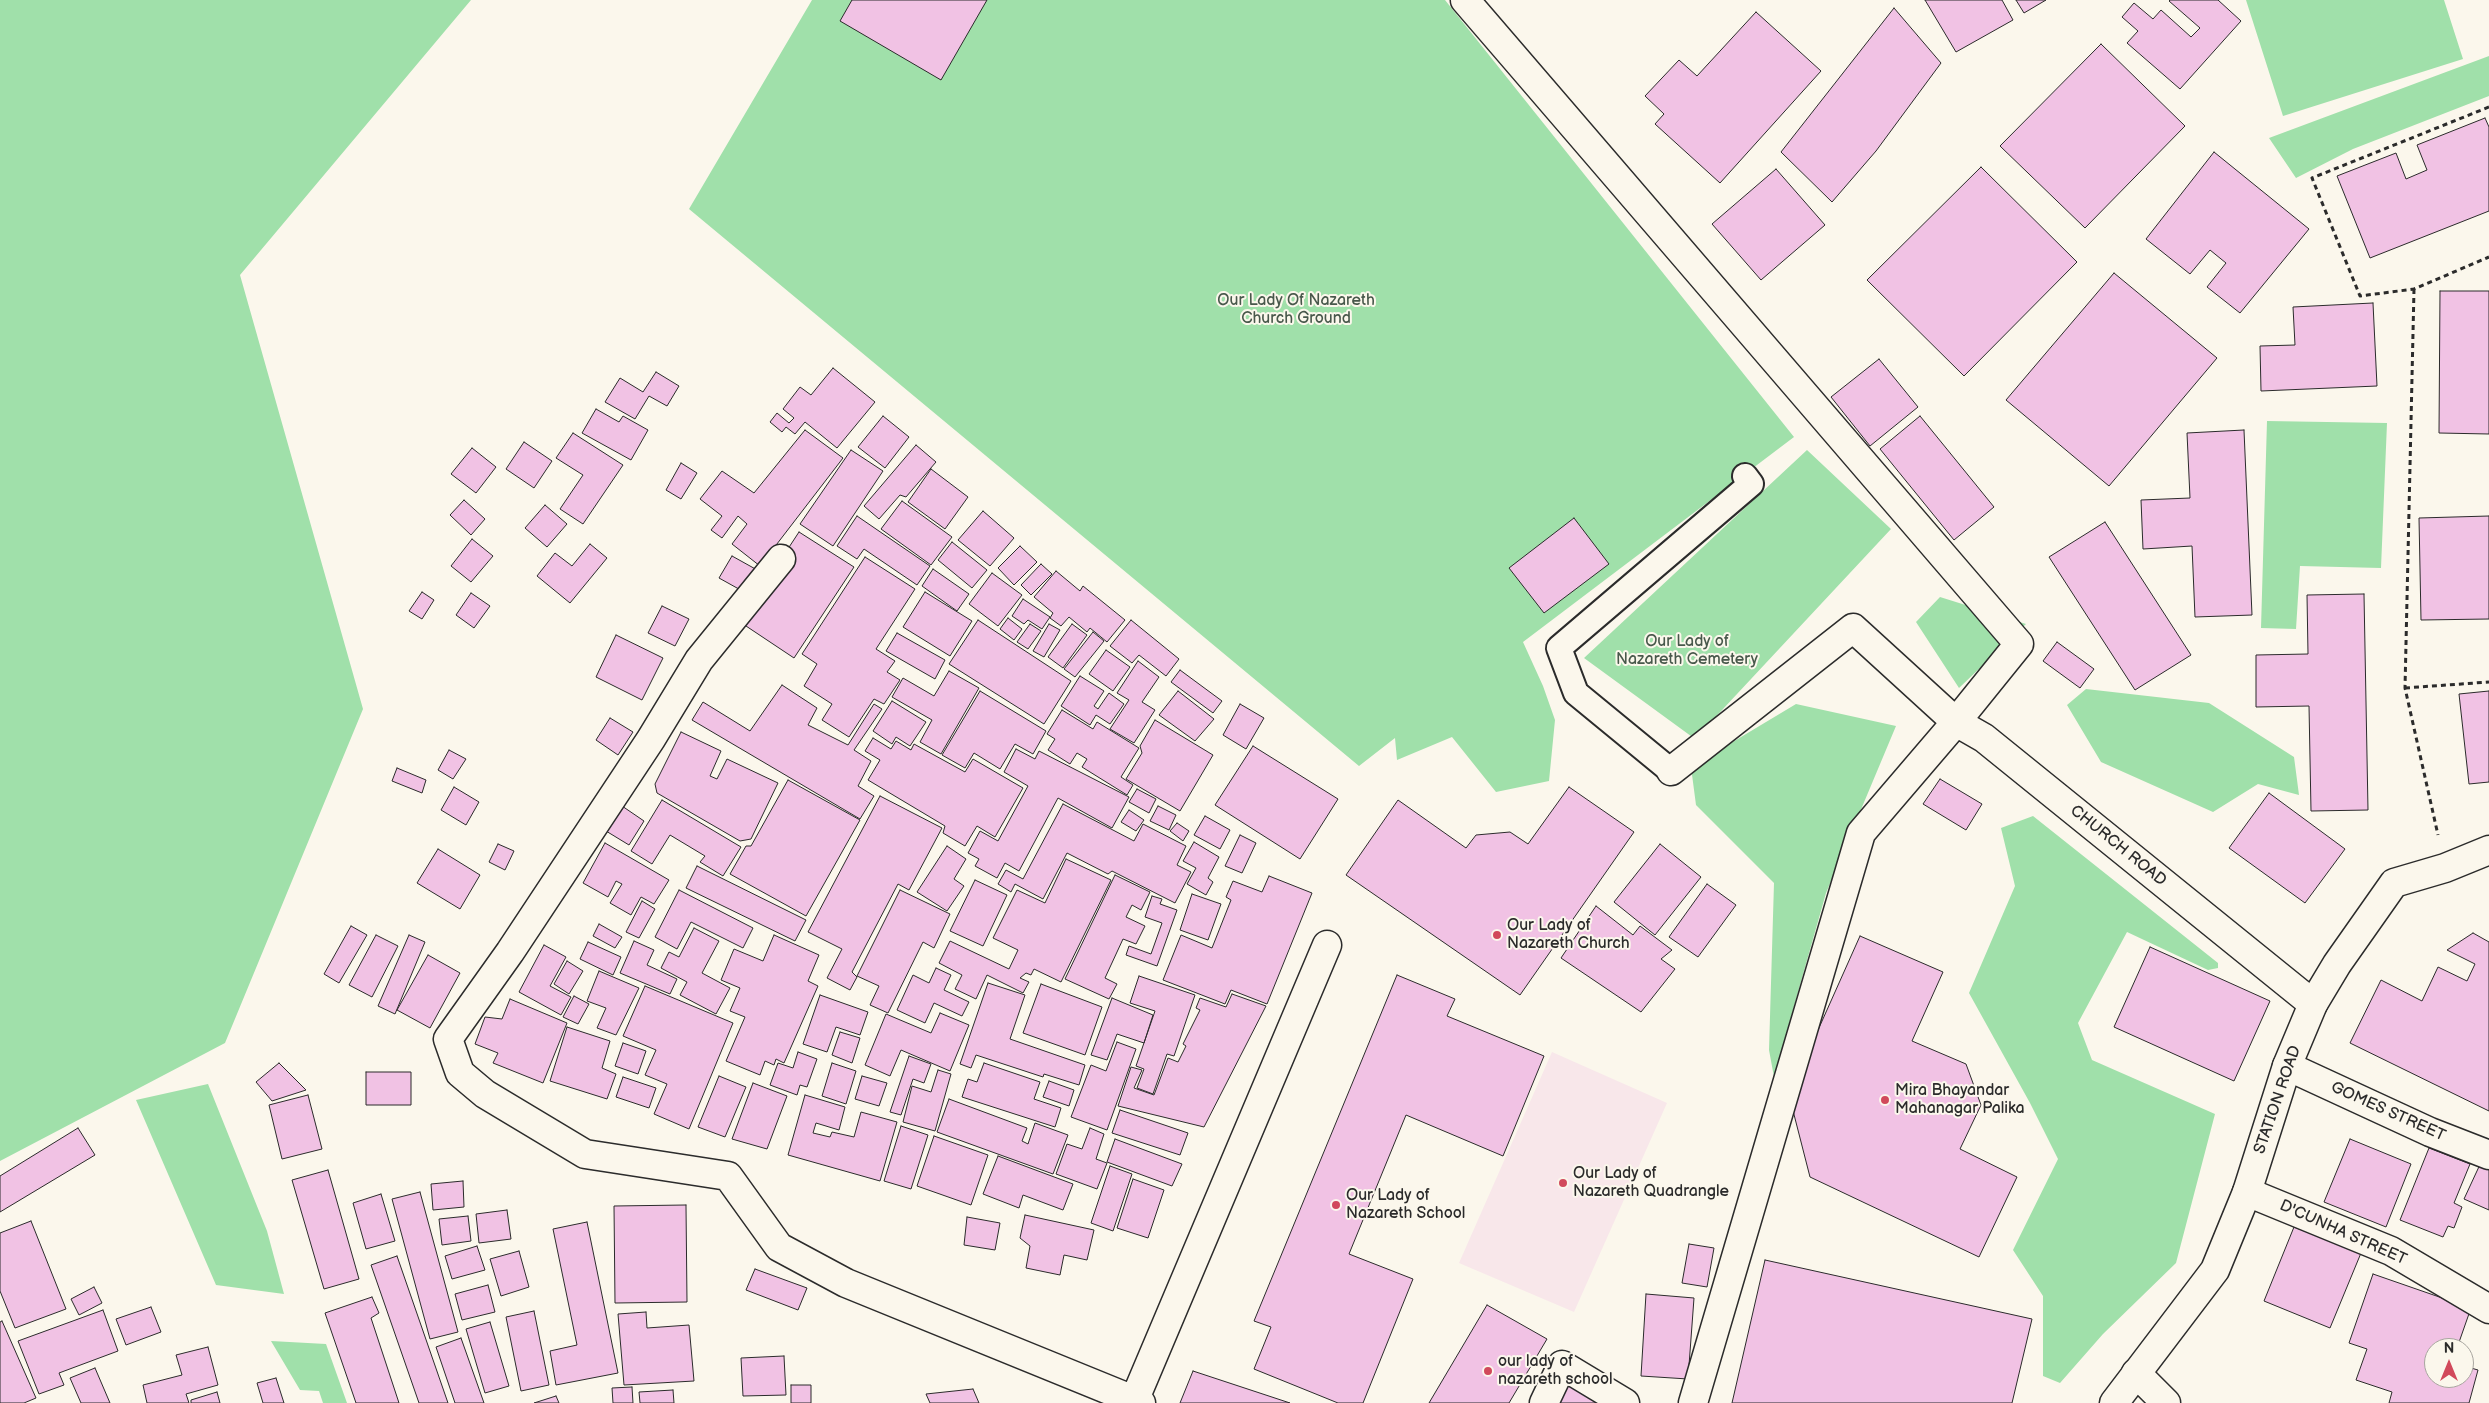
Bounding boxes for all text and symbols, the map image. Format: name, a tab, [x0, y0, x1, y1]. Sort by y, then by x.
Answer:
park label: Our Lady Of Nazareth Church Ground	[1217, 291, 1375, 329]
park label: Our Lady of Nazareth Cemetery	[1616, 632, 1758, 670]
street label: CHURCH ROAD	[2066, 801, 2170, 891]
place label: Our Lady of Nazareth Church	[1507, 916, 1629, 954]
marker: Our Lady of Nazareth Church	[1491, 929, 1503, 941]
street label: STATION ROAD	[2251, 1043, 2305, 1157]
street label: GOMES STREET	[2328, 1078, 2448, 1146]
place label: Mira Bhayandar Mahanagar Palika	[1895, 1081, 2025, 1119]
marker: Mira Bhayandar Mahanagar Palika	[1879, 1094, 1891, 1106]
place label: Our Lady of Nazareth Quadrangle	[1573, 1164, 1729, 1202]
marker: Our Lady of Nazareth Quadrangle	[1557, 1177, 1569, 1189]
place label: Our Lady of Nazareth School	[1346, 1186, 1465, 1224]
street label: D'CUNHA STREET	[2276, 1196, 2410, 1270]
marker: Our Lady of Nazareth School	[1330, 1199, 1342, 1211]
north arrow	[2424, 1338, 2474, 1388]
text: N	[2444, 1340, 2454, 1357]
place label: our lady of nazareth school	[1498, 1352, 1613, 1390]
marker: our lady of nazareth school	[1482, 1365, 1494, 1377]

